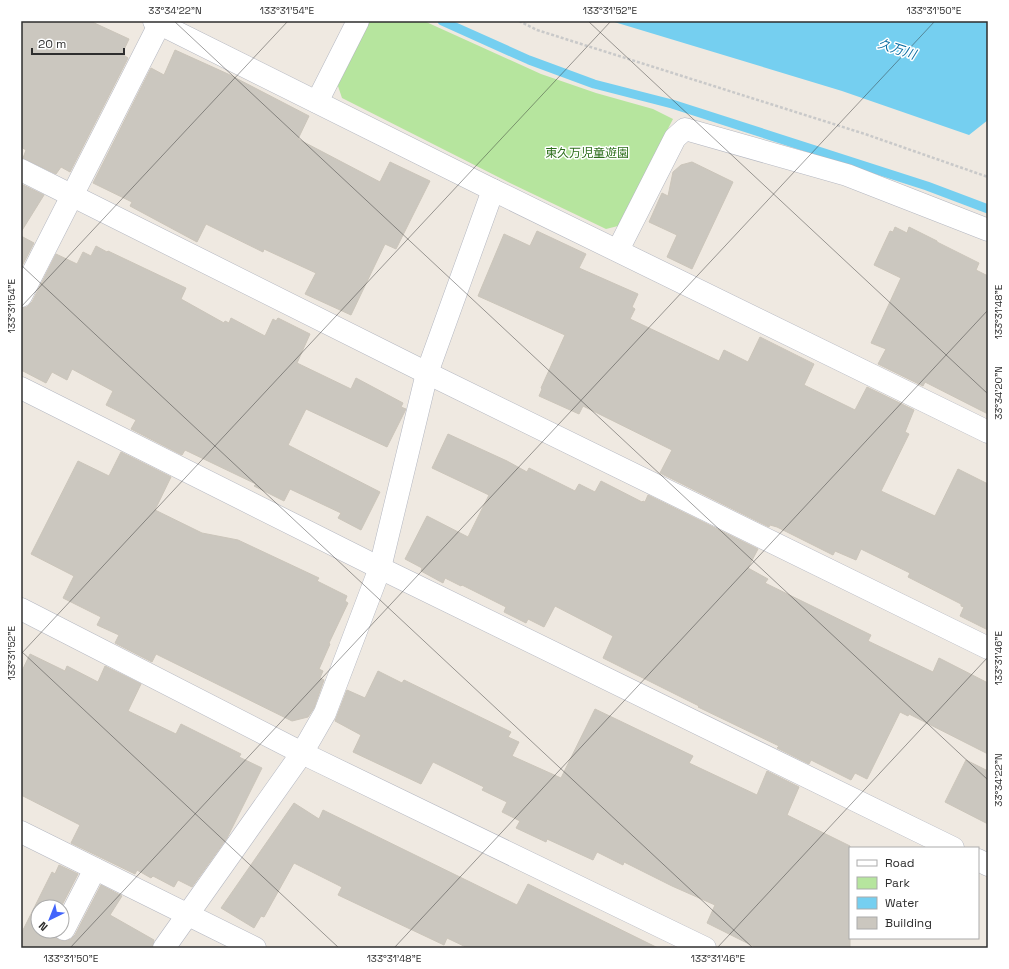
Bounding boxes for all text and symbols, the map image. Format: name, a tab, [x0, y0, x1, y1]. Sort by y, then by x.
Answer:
text: 33°34'22"N	[148, 4, 202, 17]
text: 133°31'54"E	[260, 4, 315, 17]
text: 133°31'52"E	[583, 4, 638, 17]
text: 133°31'50"E	[907, 4, 962, 17]
scale bar	[32, 30, 124, 56]
water label: 久万川	[876, 35, 920, 64]
text: 20 m	[38, 36, 66, 52]
park label: 東久万児童遊園	[545, 145, 629, 161]
text: 133°31'54"E	[5, 278, 18, 333]
text: 133°31'48"E	[992, 284, 1005, 339]
text: 33°34'20"N	[992, 366, 1005, 420]
text: 133°31'52"E	[5, 625, 18, 680]
text: 133°31'46"E	[992, 630, 1005, 685]
text: 33°34'22"N	[992, 753, 1005, 807]
legend	[849, 847, 979, 939]
text: Road	[885, 855, 914, 871]
text: Park	[885, 875, 910, 891]
text: Water	[885, 895, 919, 911]
north arrow	[30, 899, 70, 939]
text: Building	[885, 915, 932, 931]
text: N	[36, 919, 51, 934]
text: 133°31'50"E	[44, 952, 99, 965]
text: 133°31'48"E	[367, 952, 422, 965]
text: 133°31'46"E	[691, 952, 746, 965]

